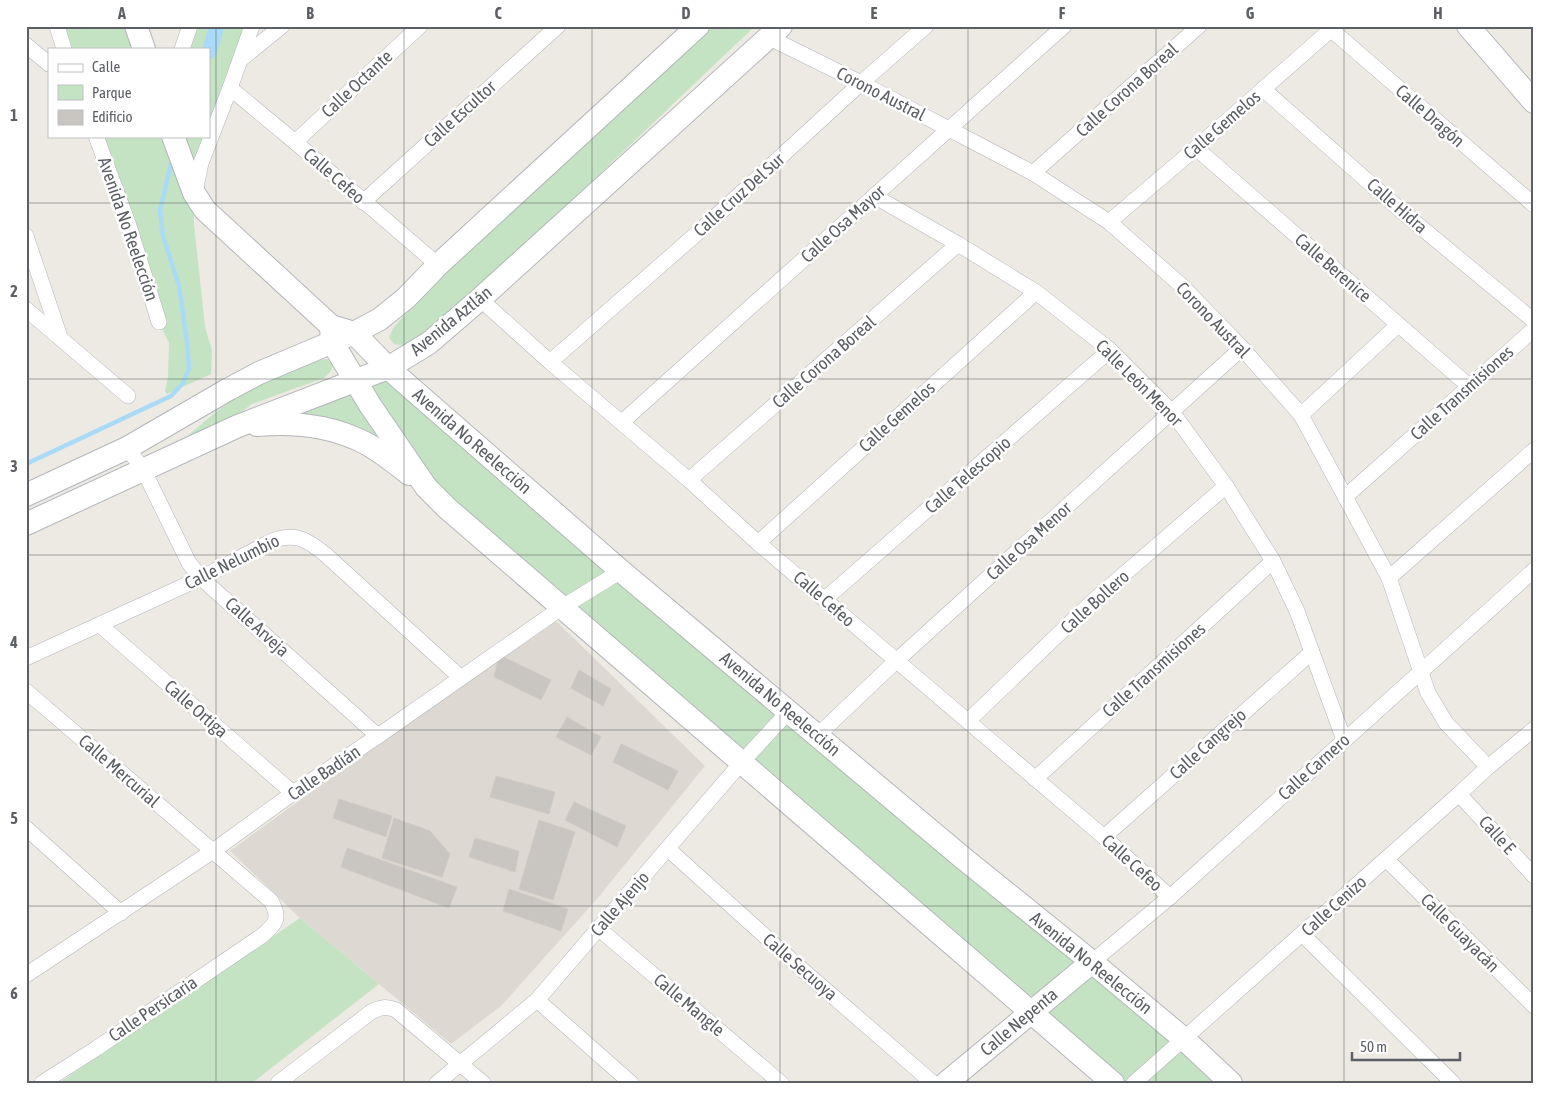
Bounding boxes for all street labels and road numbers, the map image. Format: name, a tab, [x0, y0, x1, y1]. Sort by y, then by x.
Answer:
street label: Calle Corona Boreal	[1071, 38, 1182, 141]
street label: Calle Octante	[317, 46, 396, 122]
street label: Corono Austral	[833, 62, 929, 125]
street label: Calle Escultor	[419, 75, 500, 151]
street label: Calle Dragón	[1392, 80, 1469, 151]
street label: Calle Gemelos	[1179, 86, 1264, 164]
street label: Calle Cefeo	[299, 143, 369, 208]
street label: Calle Cruz Del Sur	[689, 148, 789, 241]
street label: Avenida No Reelección	[94, 154, 163, 303]
street label: Calle Hidra	[1363, 174, 1432, 237]
street label: Calle Osa Mayor	[796, 180, 889, 267]
street label: Calle Berenice	[1291, 229, 1376, 306]
street label: Corono Austral	[1172, 277, 1255, 362]
street label: Avenida Aztlán	[406, 281, 496, 360]
street label: Calle Corona Boreal	[768, 311, 880, 412]
street label: Calle León Menor	[1092, 335, 1188, 431]
street label: Calle Transmisiones	[1406, 341, 1517, 444]
street label: Calle Gemelos	[854, 377, 939, 456]
street label: Avenida No Reelección	[409, 383, 536, 498]
street label: Calle Telescopio	[920, 432, 1015, 518]
street label: Calle Osa Menor	[982, 497, 1076, 584]
street label: Calle Nelumbio	[181, 530, 283, 594]
street label: Calle Bollero	[1056, 565, 1133, 638]
street label: Calle Cefeo	[789, 566, 859, 631]
street label: Calle Arveja	[221, 593, 294, 661]
street label: Calle Transmisiones	[1098, 618, 1209, 721]
street label: Avenida No Reelección	[716, 647, 845, 760]
street label: Calle Ortiga	[160, 675, 232, 742]
street label: Calle Cangrejo	[1165, 704, 1250, 783]
street label: Calle Carnero	[1274, 729, 1354, 804]
street label: Calle Mercurial	[75, 730, 164, 811]
street label: Calle Badián	[283, 741, 364, 805]
street label: Calle E	[1475, 811, 1520, 858]
street label: Calle Cefeo	[1098, 830, 1167, 895]
street label: Calle Ajenjo	[586, 867, 653, 940]
street label: Calle Cenizo	[1297, 871, 1371, 940]
street label: Calle Guayacán	[1417, 889, 1504, 976]
street label: Avenida No Reelección	[1026, 907, 1156, 1018]
street label: Calle Secuoya	[759, 929, 842, 1005]
street label: Calle Mangle	[650, 969, 729, 1040]
street label: Calle Persicaria	[105, 971, 201, 1046]
street label: Calle Nepenta	[976, 983, 1062, 1060]

